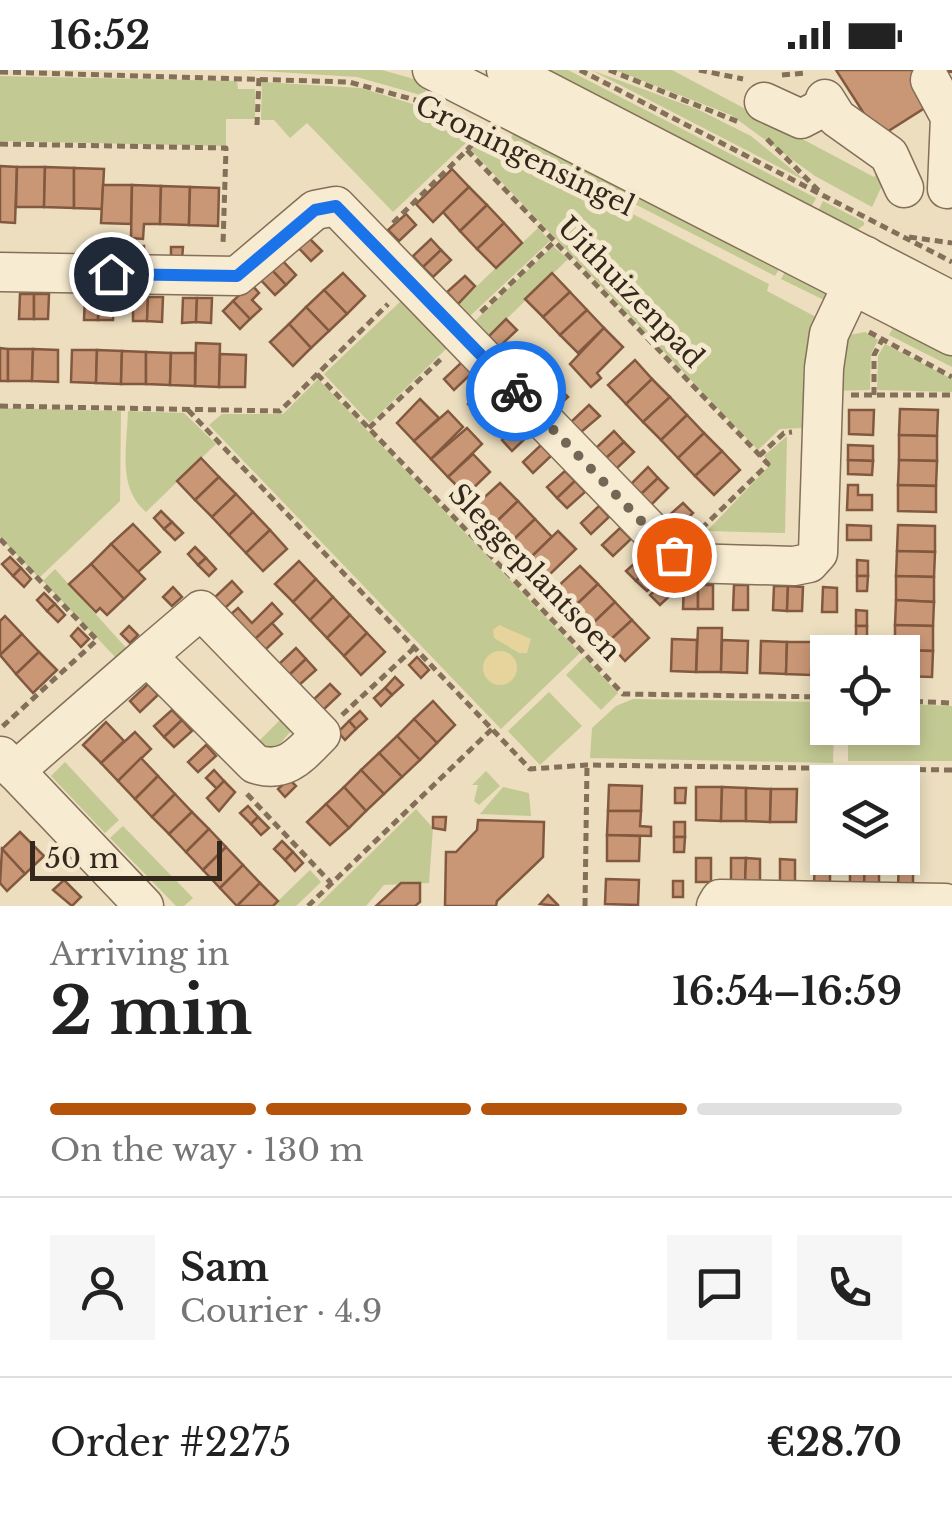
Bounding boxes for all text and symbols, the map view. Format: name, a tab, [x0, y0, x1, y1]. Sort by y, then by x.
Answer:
text: 16:52	[50, 12, 150, 59]
street label: Groningensingel	[410, 87, 640, 224]
street label: Uithuizenpad	[550, 210, 711, 375]
pin	[69, 232, 154, 317]
icon: home	[84, 247, 139, 302]
courier	[466, 341, 566, 441]
icon: bike	[489, 364, 544, 419]
street label: Sleggeplantsoen	[441, 477, 628, 668]
pin	[632, 513, 717, 598]
icon: bag	[647, 528, 702, 583]
map controls	[810, 635, 920, 875]
button: locate	[810, 635, 920, 745]
button: layers	[810, 765, 920, 875]
scale bar	[30, 836, 222, 880]
text: 50 m	[45, 841, 119, 876]
text: Arriving in	[50, 934, 229, 974]
text: 16:54–16:59	[672, 968, 902, 1015]
text: 2 min	[50, 971, 252, 1052]
text: On the way · 130 m	[50, 1130, 364, 1170]
button: person	[50, 1235, 155, 1340]
button: chat	[667, 1235, 772, 1340]
button: phone	[797, 1235, 902, 1340]
text: Sam	[180, 1244, 269, 1291]
text: Courier · 4.9	[180, 1291, 382, 1331]
text: Order #2275	[50, 1419, 291, 1466]
text: €28.70	[766, 1419, 902, 1466]

